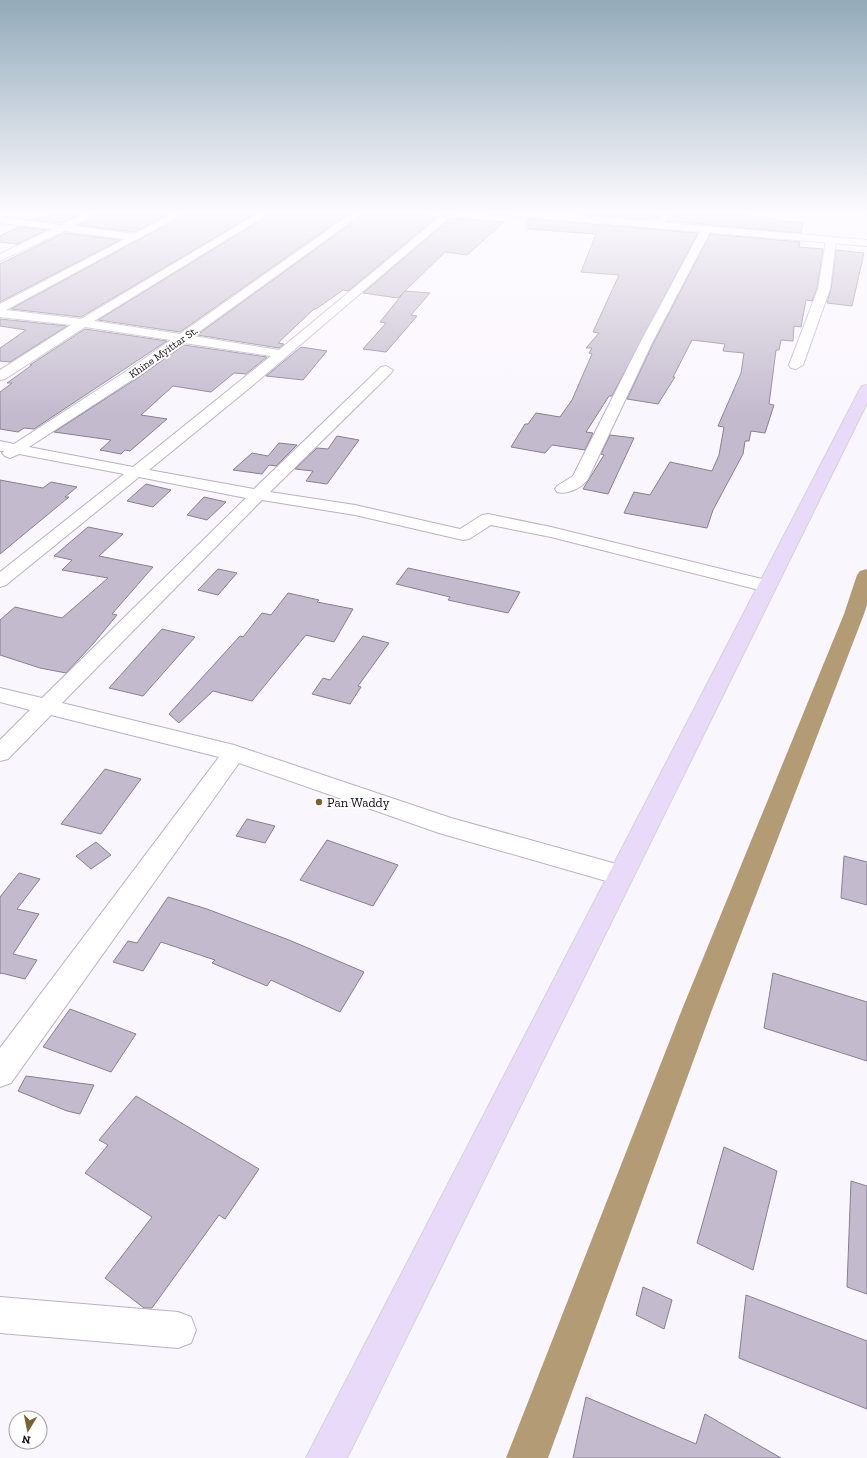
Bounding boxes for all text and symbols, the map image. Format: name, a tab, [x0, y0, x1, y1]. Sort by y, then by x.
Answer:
street label: Khine Myittar St.	[126, 324, 200, 381]
place label: Pan Waddy	[327, 795, 390, 810]
marker: Pan Waddy	[314, 797, 324, 807]
north arrow	[8, 1410, 48, 1450]
text: N	[20, 1432, 32, 1446]

